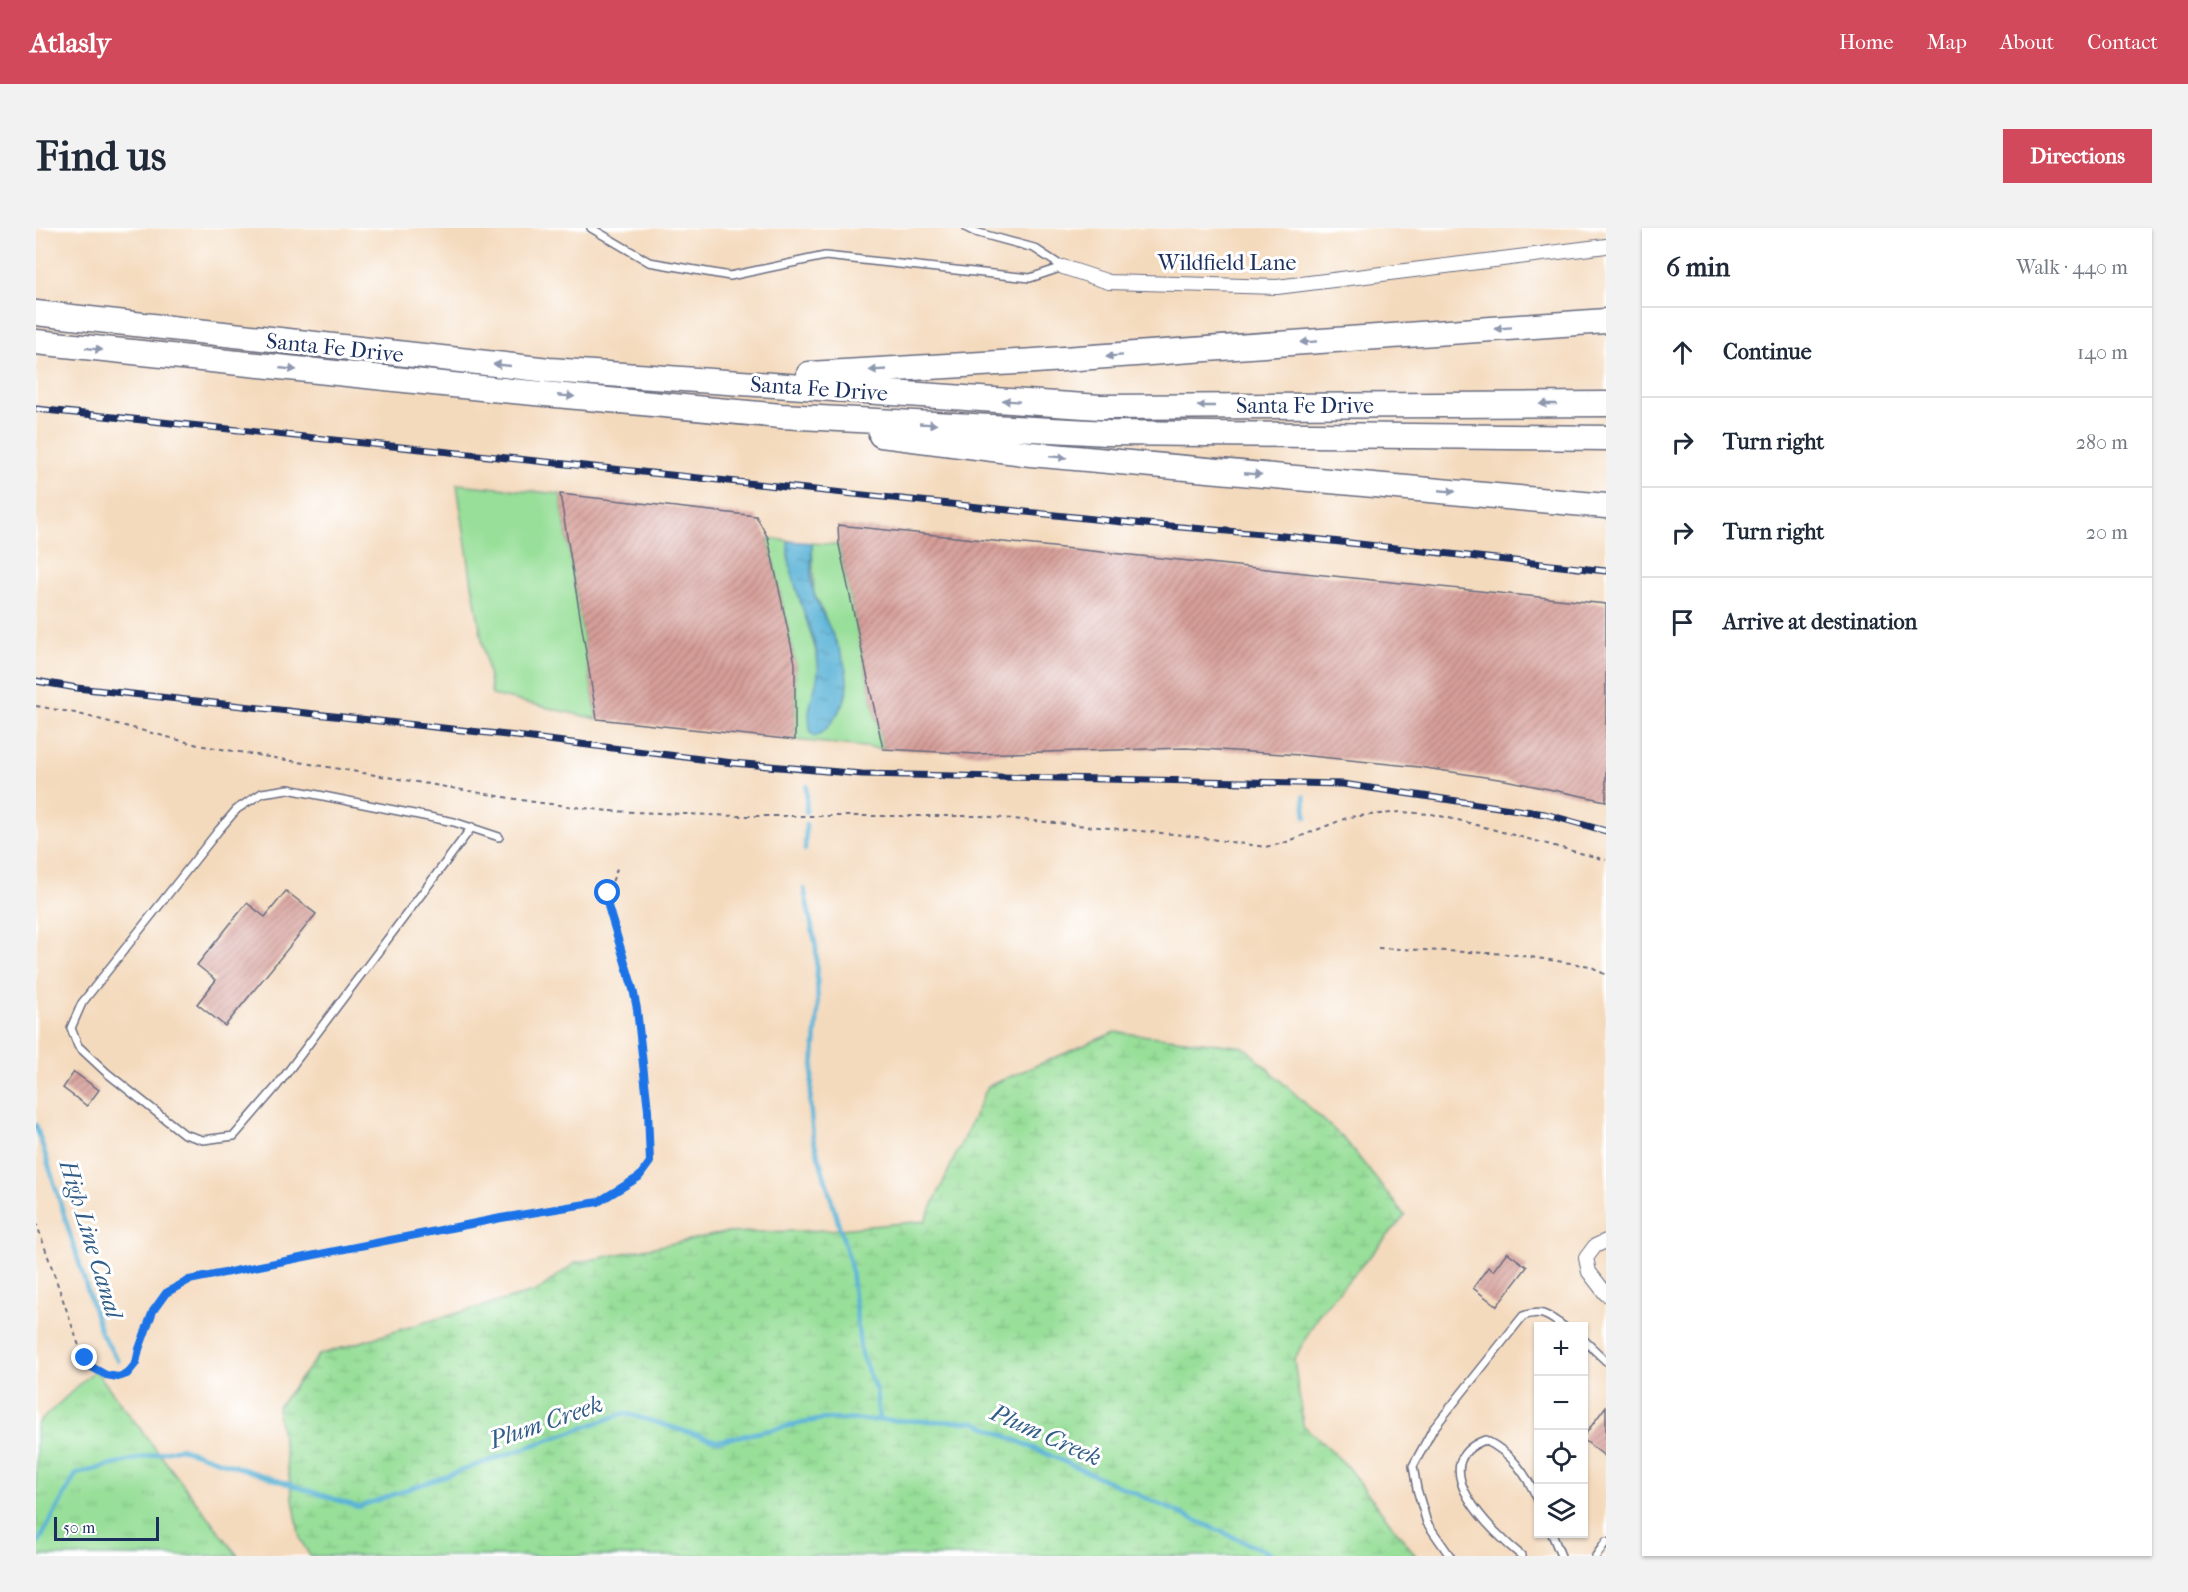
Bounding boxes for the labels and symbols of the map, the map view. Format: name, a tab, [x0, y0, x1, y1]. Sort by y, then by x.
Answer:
street label: Wildfield Lane	[1157, 250, 1296, 276]
one-way arrow	[1494, 323, 1513, 333]
street label: Santa Fe Drive	[265, 328, 405, 368]
one-way arrow	[1299, 337, 1318, 347]
one-way arrow	[85, 344, 104, 353]
one-way arrow	[1105, 351, 1124, 361]
one-way arrow	[492, 360, 511, 370]
one-way arrow	[279, 364, 298, 374]
one-way arrow	[868, 366, 887, 375]
street label: Santa Fe Drive	[749, 371, 889, 407]
one-way arrow	[556, 391, 575, 401]
street label: Santa Fe Drive	[1236, 393, 1374, 419]
one-way arrow	[1001, 396, 1020, 405]
one-way arrow	[1538, 399, 1557, 409]
one-way arrow	[1196, 401, 1215, 411]
one-way arrow	[918, 419, 937, 428]
one-way arrow	[1049, 452, 1068, 462]
one-way arrow	[1243, 469, 1262, 479]
one-way arrow	[1437, 487, 1456, 496]
route start	[594, 879, 620, 905]
water label: High Line Canal	[53, 1156, 129, 1324]
route end	[71, 1344, 97, 1370]
water label: Plum Creek	[485, 1390, 606, 1455]
water label: Plum Creek	[986, 1398, 1106, 1472]
scale bar	[54, 1514, 159, 1542]

